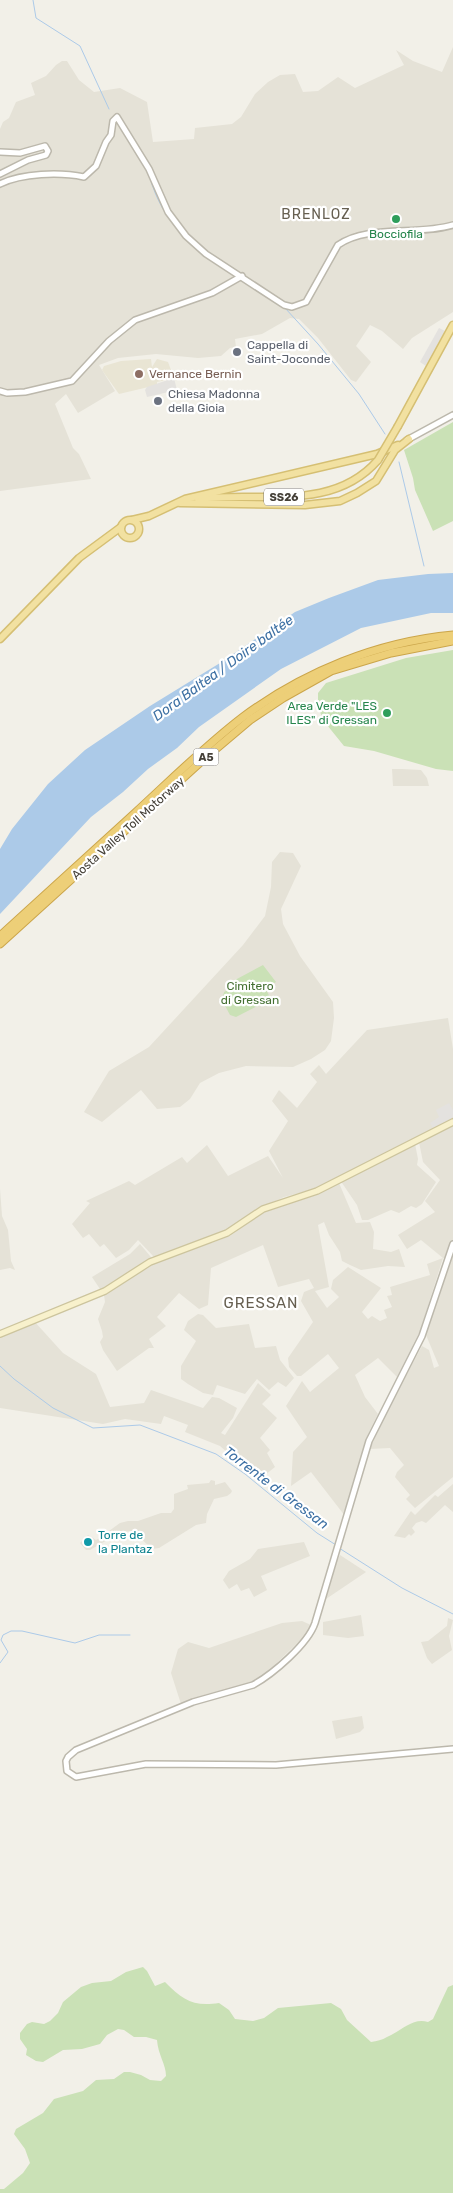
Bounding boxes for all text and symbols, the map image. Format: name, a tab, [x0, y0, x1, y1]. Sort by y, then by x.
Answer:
district label: BRENLOZ	[281, 206, 351, 223]
marker: Bocciofila	[390, 213, 402, 225]
place label: Bocciofila	[369, 227, 423, 241]
place label: Cappella di Saint-Joconde	[247, 338, 331, 366]
marker: Cappella di Saint-Joconde	[231, 346, 243, 358]
place label: Vernance Bernin	[149, 367, 242, 381]
marker: Vernance Bernin	[133, 368, 145, 380]
place label: Chiesa Madonna della Gioia	[168, 387, 260, 415]
marker: Chiesa Madonna della Gioia	[152, 395, 164, 407]
road number: SS26	[264, 488, 304, 506]
water label: Dora Baltea / Doire baltée	[149, 611, 297, 725]
place label: Area Verde "LES ILES" di Gressan	[286, 699, 377, 727]
marker: Area Verde "LES ILES" di Gressan	[381, 707, 393, 719]
road number: A5	[194, 749, 218, 766]
street label: Aosta Valley Toll Motorway	[69, 774, 187, 882]
park label: Cimitero di Gressan	[221, 979, 279, 1007]
district label: GRESSAN	[223, 1294, 299, 1312]
water label: Torrente di Gressan	[220, 1443, 332, 1533]
place label: Torre de la Plantaz	[98, 1528, 152, 1556]
marker: Torre de la Plantaz	[82, 1536, 94, 1548]

